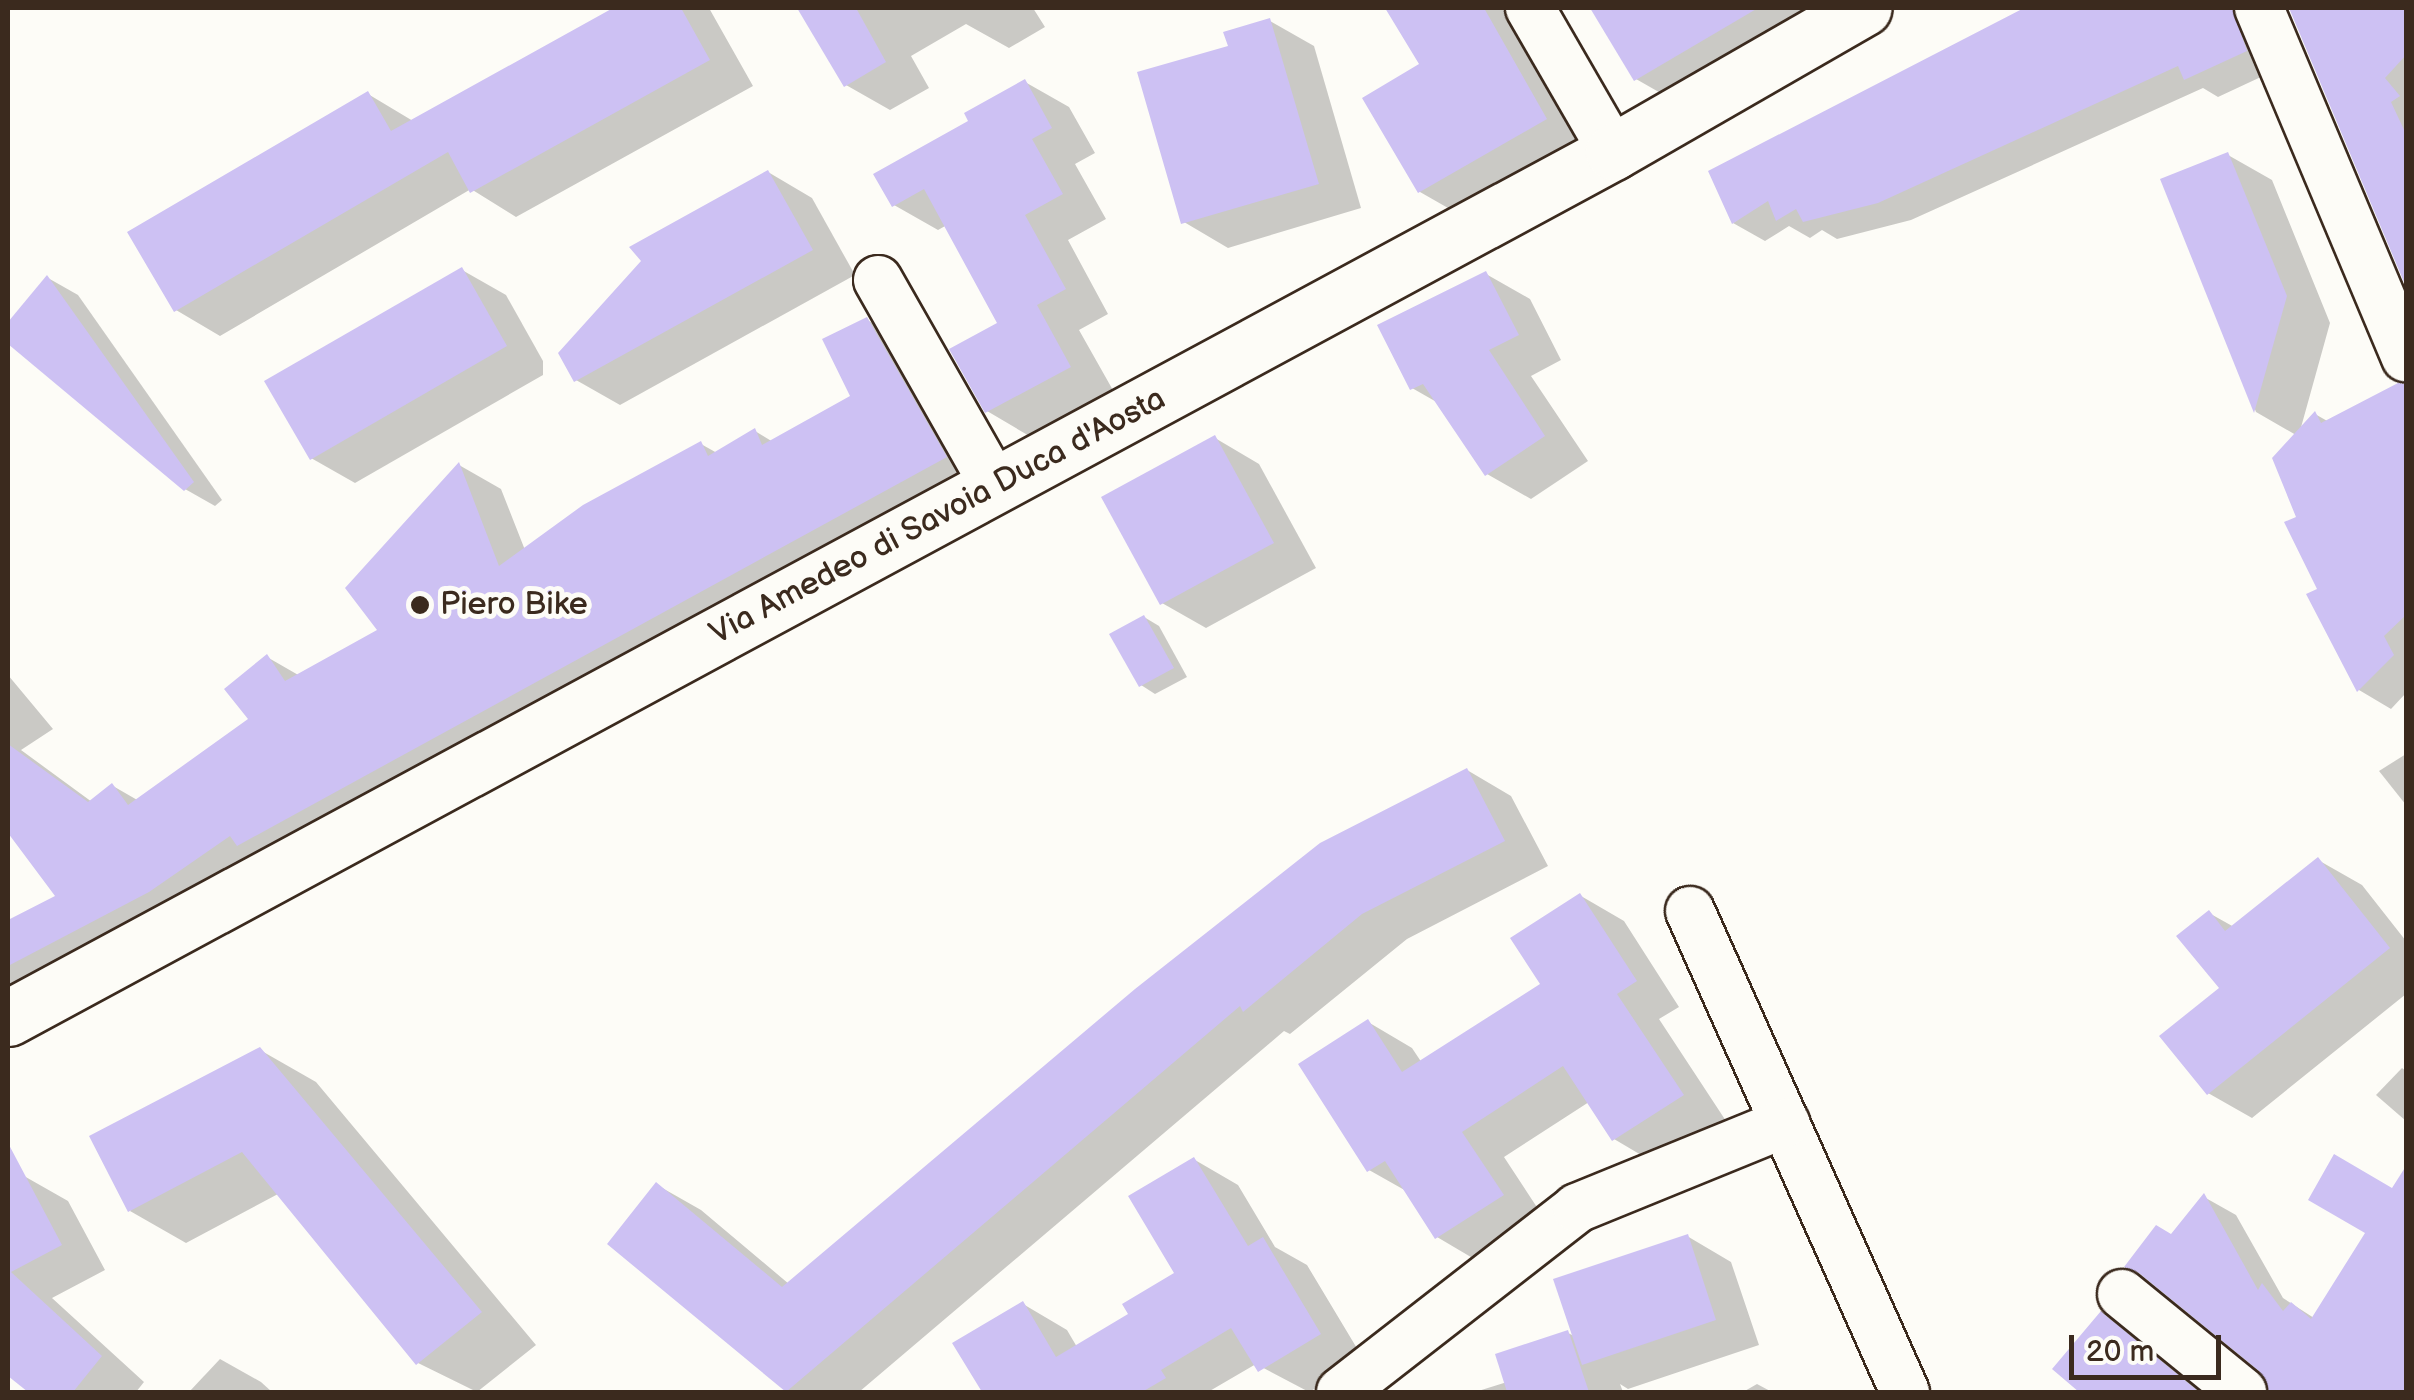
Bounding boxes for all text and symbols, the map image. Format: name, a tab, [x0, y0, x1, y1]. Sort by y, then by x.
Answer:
street label: Via Amedeo di Savoia Duca d'Aosta	[703, 380, 1173, 654]
place label: Piero Bike	[440, 586, 588, 624]
marker: Piero Bike	[409, 594, 431, 616]
scale bar	[2074, 1315, 2226, 1377]
text: 20 m	[2086, 1334, 2154, 1370]

